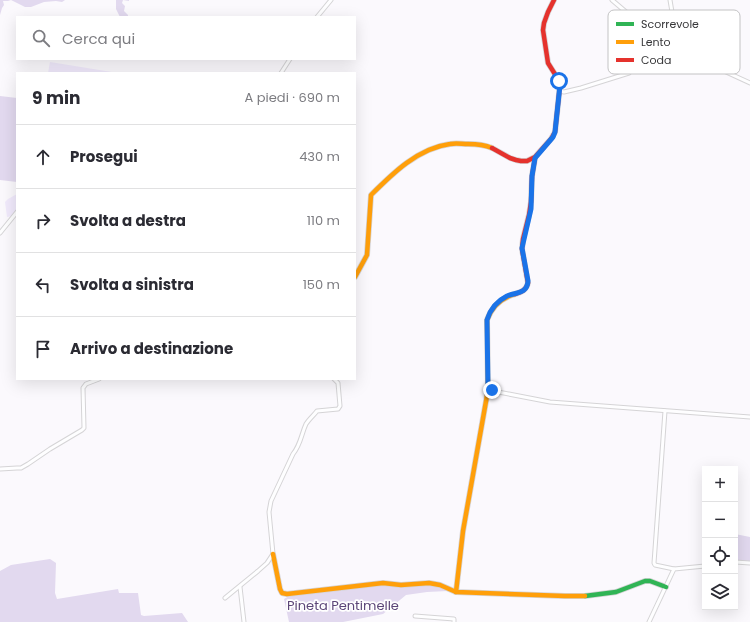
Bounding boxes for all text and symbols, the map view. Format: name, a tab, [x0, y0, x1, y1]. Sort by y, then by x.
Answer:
legend	[608, 10, 740, 74]
search box	[16, 16, 356, 60]
text: Scorrevole	[641, 16, 699, 32]
icon: search	[30, 27, 52, 49]
text: Cerca qui	[62, 28, 135, 49]
text: Lento	[641, 34, 671, 50]
text: Coda	[641, 52, 671, 68]
route start	[550, 72, 568, 90]
text: 9 min	[32, 86, 81, 110]
text: A piedi · 690 m	[245, 88, 340, 107]
icon: ahead	[32, 146, 54, 168]
text: Prosegui	[70, 146, 138, 167]
text: 430 m	[299, 147, 340, 166]
icon: right	[32, 210, 54, 232]
text: Svolta a destra	[70, 210, 186, 231]
text: 110 m	[307, 211, 340, 230]
icon: left	[32, 274, 54, 296]
text: Svolta a sinistra	[70, 274, 194, 295]
text: 150 m	[303, 275, 340, 294]
icon: arrive	[32, 338, 54, 360]
text: Arrivo a destinazione	[70, 338, 233, 359]
route end	[483, 381, 501, 399]
map controls	[702, 466, 738, 610]
button: +	[702, 466, 738, 502]
button: −	[702, 502, 738, 538]
button: locate	[702, 538, 738, 574]
button: layers	[702, 574, 738, 610]
park label: Pineta Pentimelle	[287, 596, 399, 615]

